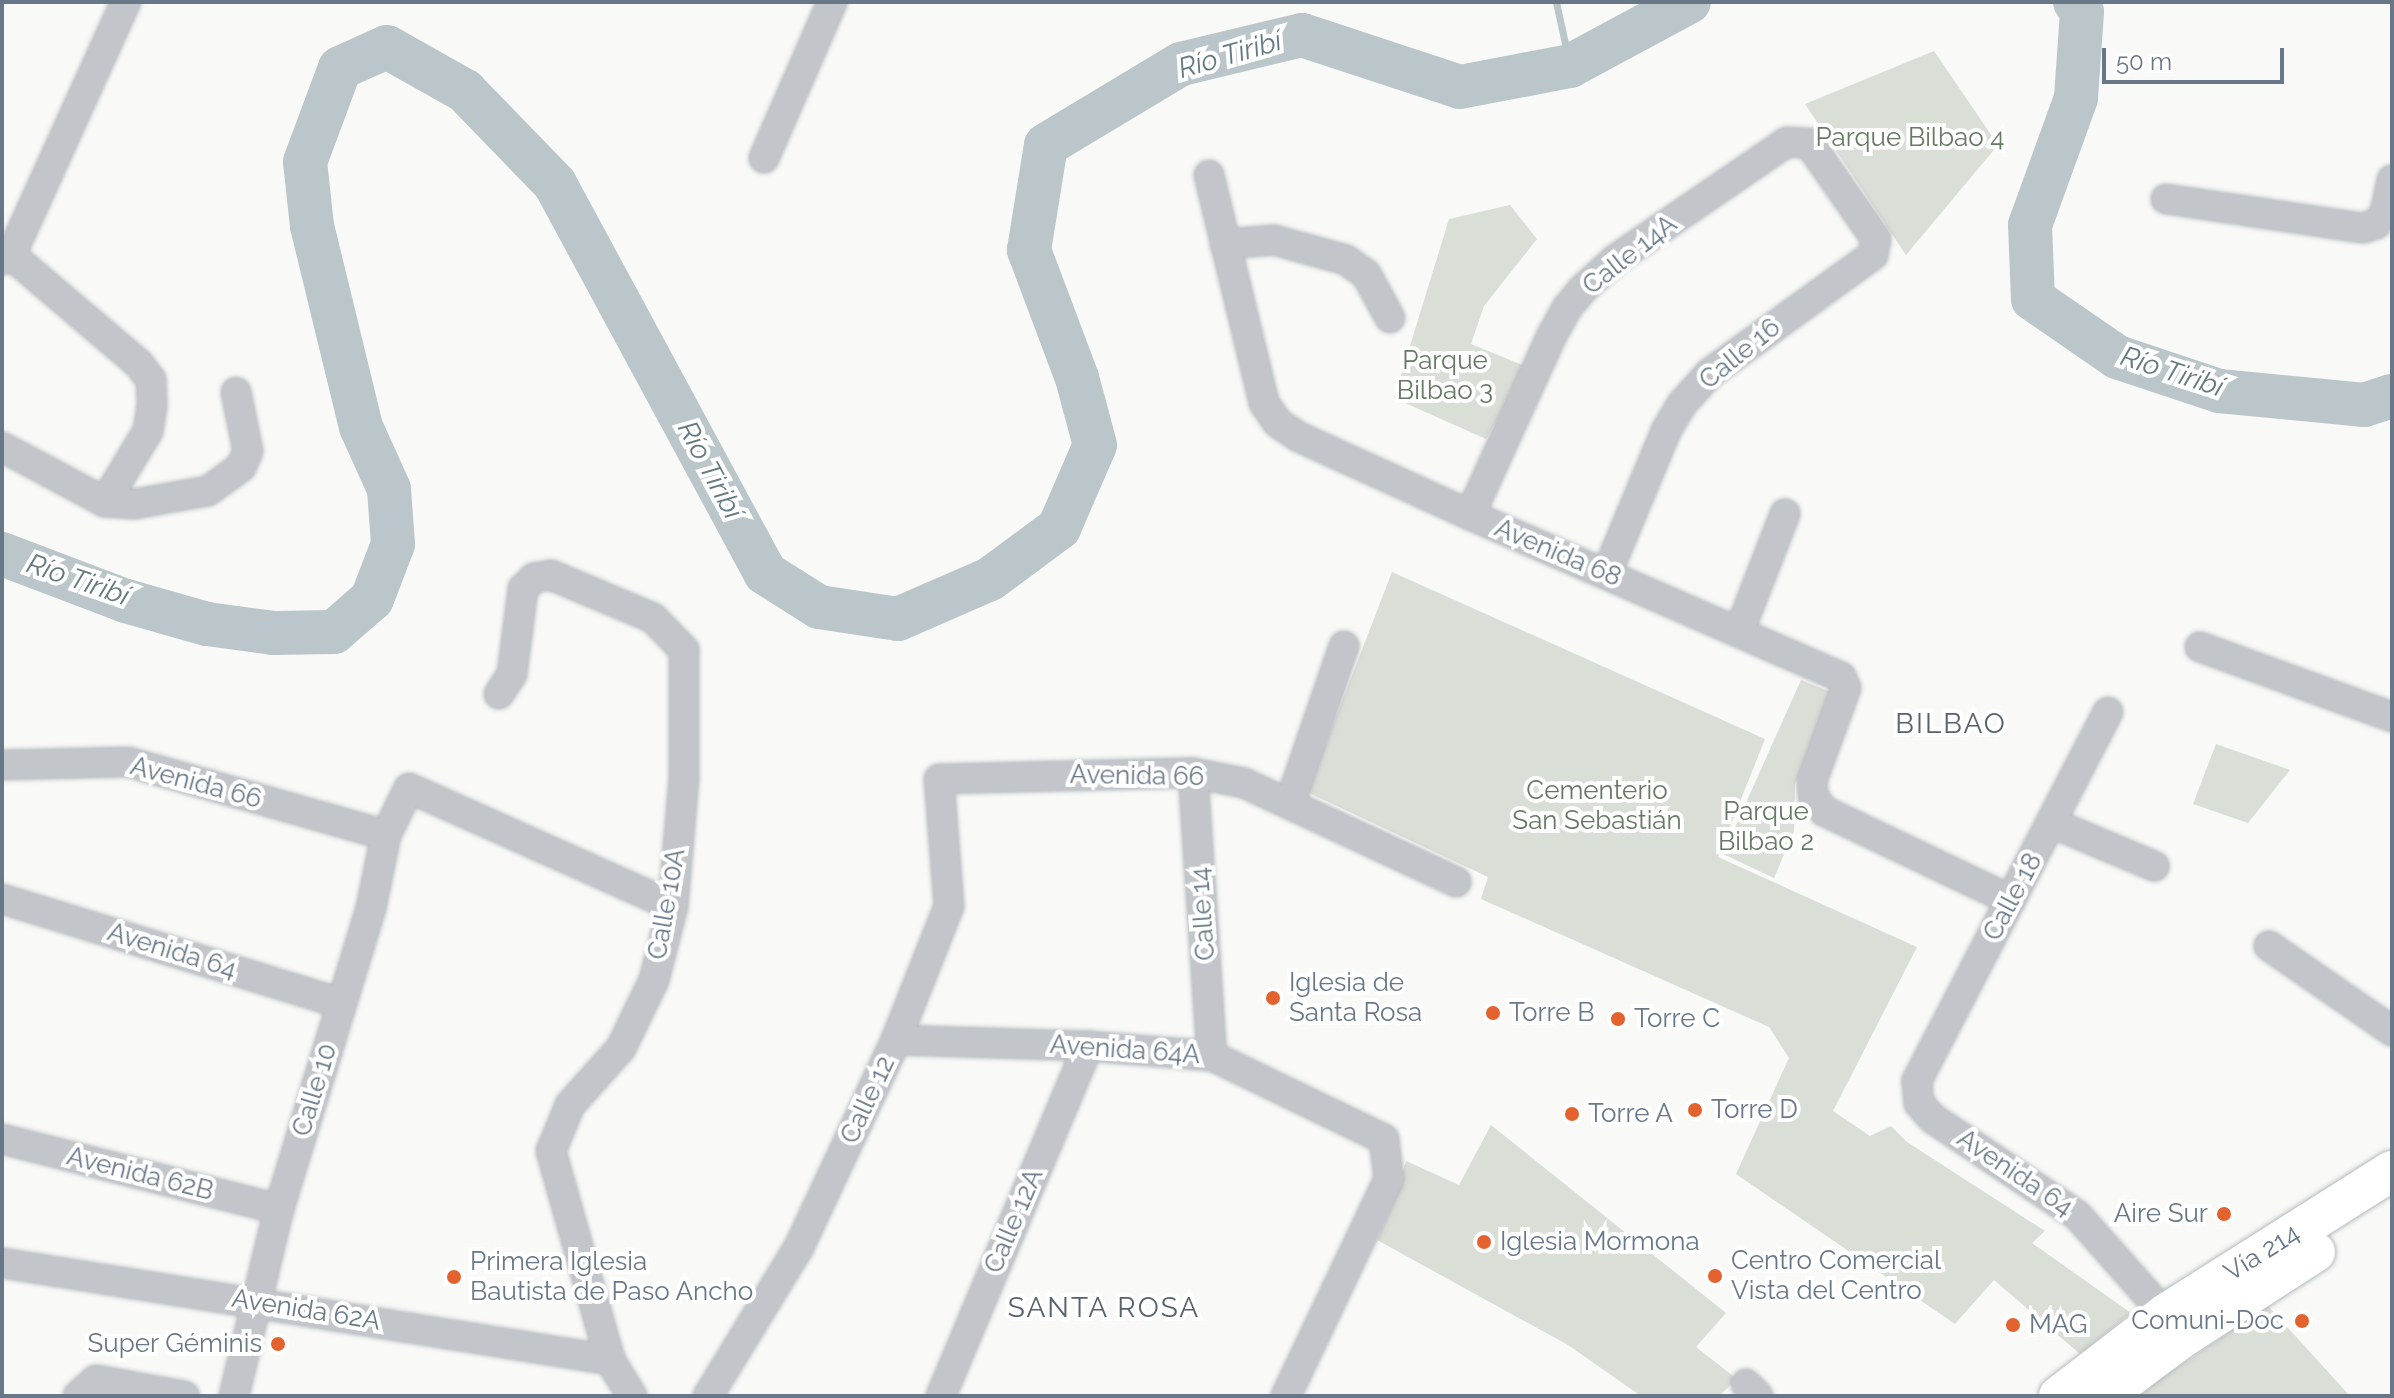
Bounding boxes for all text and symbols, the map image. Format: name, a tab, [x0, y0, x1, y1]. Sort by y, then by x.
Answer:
water label: Río Tiribí	[1174, 24, 1286, 86]
scale bar	[2106, 32, 2288, 82]
text: 50 m	[2116, 47, 2172, 76]
park label: Parque Bilbao 4	[1816, 122, 2004, 154]
street label: Calle 14A	[1577, 209, 1683, 301]
street label: Calle 16	[1693, 312, 1787, 396]
water label: Río Tiribí	[2116, 340, 2228, 404]
park label: Parque Bilbao 3	[1397, 345, 1493, 406]
water label: Río Tiribí	[670, 415, 750, 525]
street label: Avenida 68	[1490, 512, 1626, 594]
water label: Río Tiribí	[22, 547, 134, 613]
district label: BILBAO	[1895, 707, 2007, 741]
street label: Avenida 66	[127, 751, 265, 815]
street label: Avenida 66	[1069, 759, 1205, 793]
park label: Cementerio San Sebastián	[1512, 775, 1682, 836]
park label: Parque Bilbao 2	[1718, 796, 1814, 858]
street label: Calle 10A	[642, 846, 692, 962]
street label: Calle 18	[1977, 848, 2049, 946]
street label: Calle 14	[1184, 866, 1222, 962]
street label: Avenida 64	[104, 917, 240, 985]
place label: Iglesia de Santa Rosa	[1289, 967, 1422, 1028]
marker: Iglesia de Santa Rosa	[1264, 989, 1282, 1007]
place label: Torre B	[1509, 997, 1594, 1029]
place label: Torre C	[1634, 1003, 1720, 1035]
marker: Torre B	[1484, 1004, 1502, 1022]
marker: Torre C	[1609, 1010, 1627, 1028]
street label: Avenida 64A	[1049, 1029, 1201, 1071]
street label: Calle 10	[286, 1040, 344, 1140]
street label: Calle 12	[834, 1051, 902, 1149]
place label: Torre D	[1711, 1094, 1798, 1126]
place label: Torre A	[1588, 1098, 1674, 1130]
marker: Torre D	[1686, 1101, 1704, 1119]
marker: Torre A	[1563, 1105, 1581, 1123]
street label: Avenida 64	[1951, 1123, 2079, 1223]
street label: Avenida 62B	[64, 1141, 216, 1207]
street label: Calle 12A	[978, 1164, 1050, 1278]
place label: Aire Sur	[2114, 1198, 2208, 1230]
marker: Aire Sur	[2215, 1205, 2233, 1223]
street label: Vía 214	[2219, 1218, 2305, 1288]
place label: Iglesia Mormona	[1500, 1226, 1700, 1258]
marker: Iglesia Mormona	[1475, 1233, 1493, 1251]
place label: Centro Comercial Vista del Centro	[1731, 1245, 1941, 1306]
place label: Primera Iglesia Bautista de Paso Ancho	[470, 1246, 754, 1308]
marker: Centro Comercial Vista del Centro	[1706, 1267, 1724, 1285]
marker: Primera Iglesia Bautista de Paso Ancho	[445, 1268, 463, 1286]
street label: Avenida 62A	[229, 1283, 383, 1337]
district label: SANTA ROSA	[1007, 1291, 1201, 1325]
place label: Comuni-Doc	[2131, 1305, 2284, 1337]
place label: MAG	[2029, 1309, 2087, 1341]
marker: Comuni-Doc	[2291, 1310, 2313, 1332]
marker: MAG	[2004, 1316, 2022, 1334]
place label: Super Géminis	[87, 1328, 262, 1360]
marker: Super Géminis	[269, 1335, 287, 1353]

